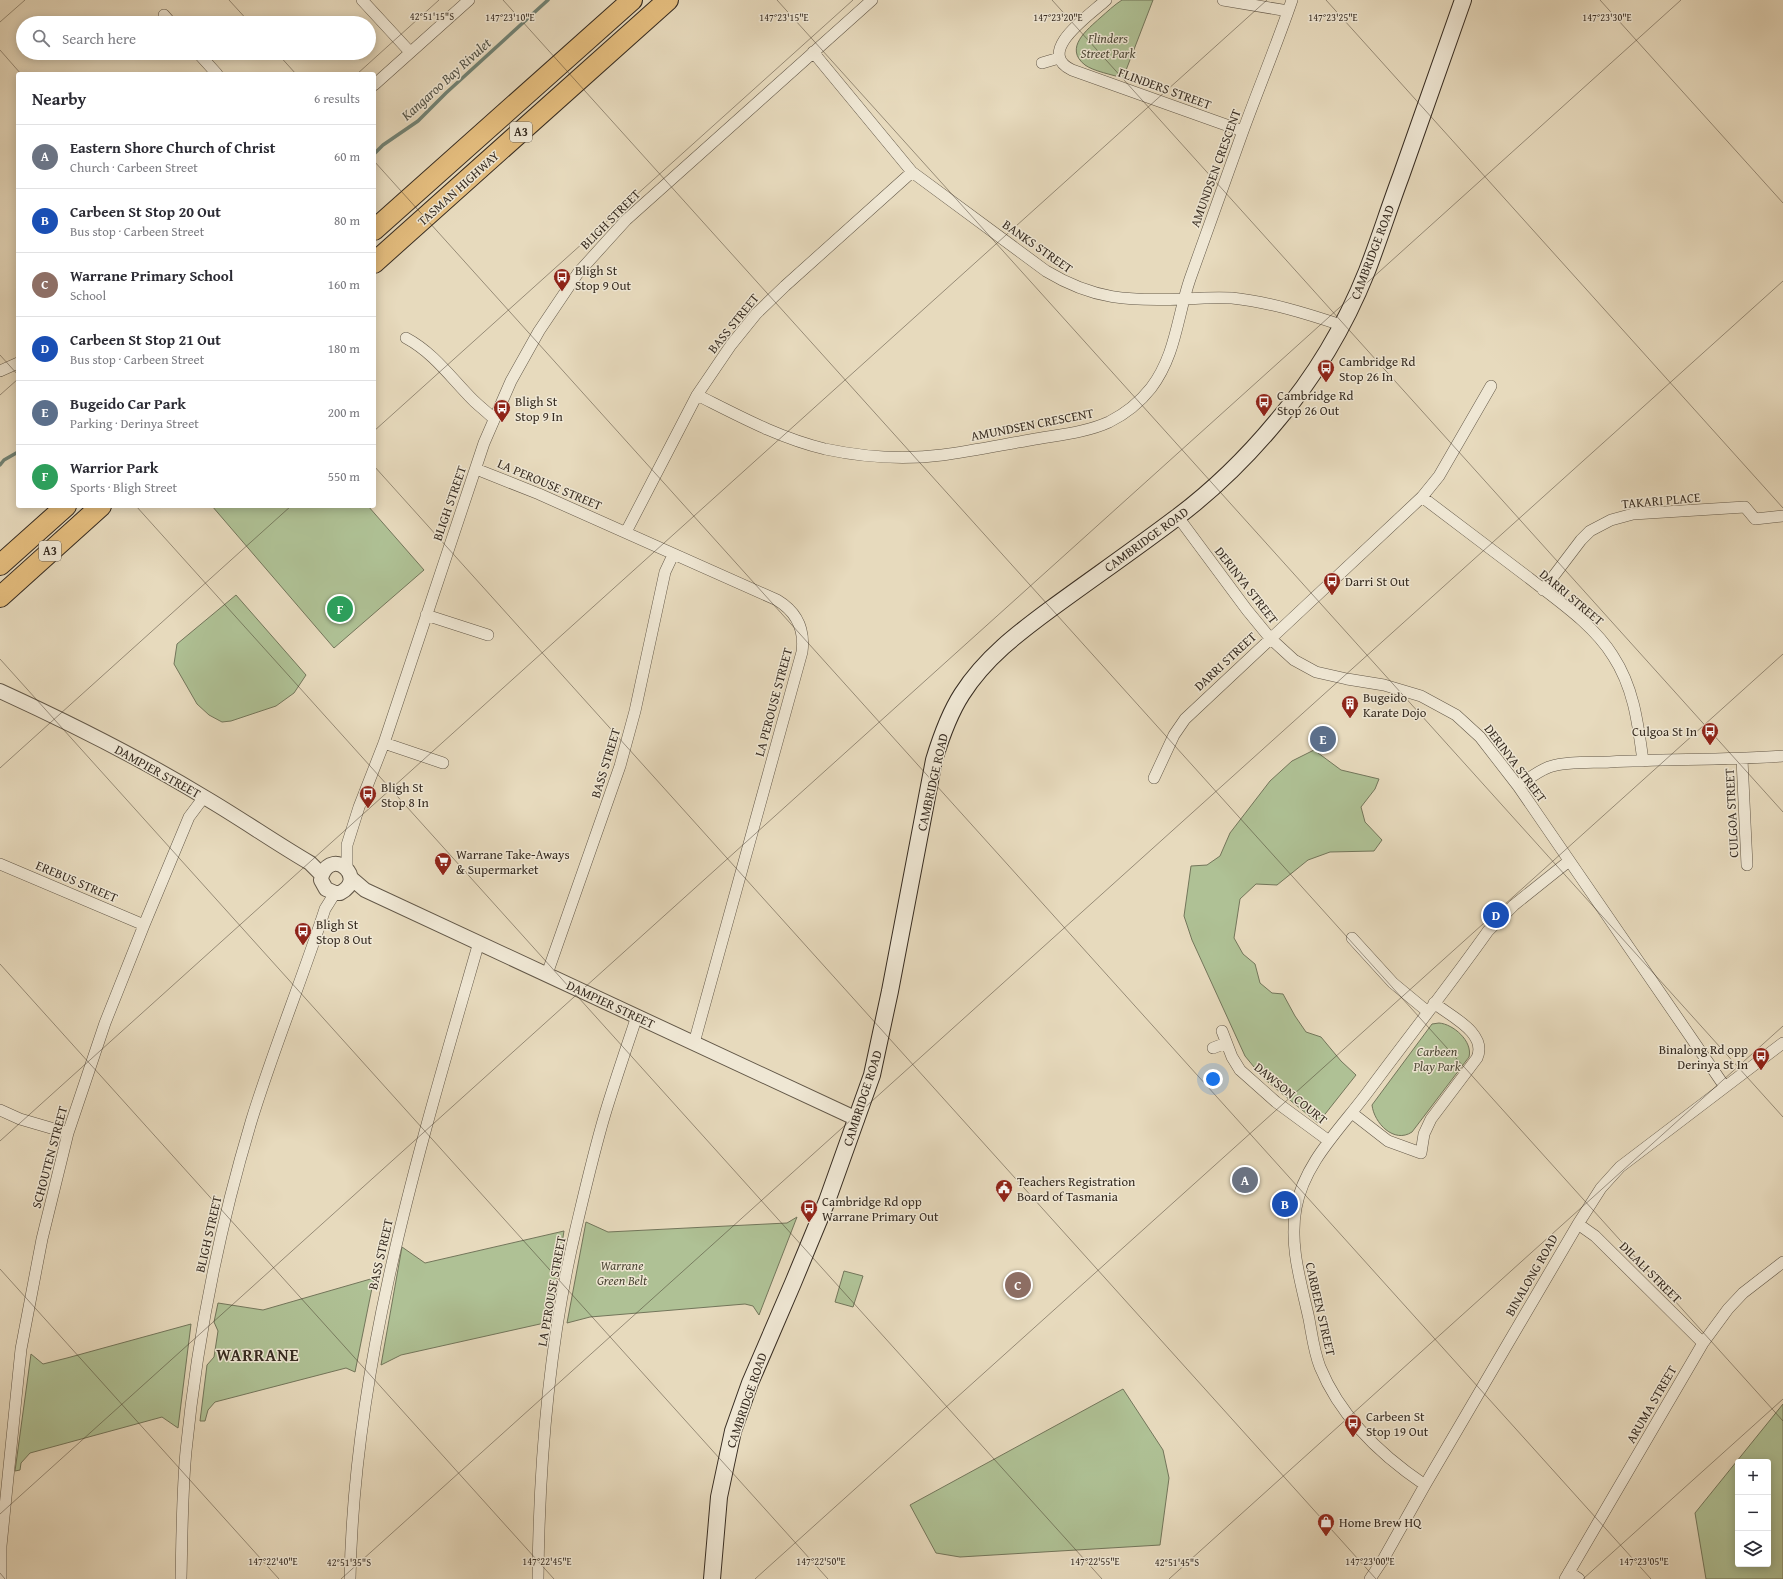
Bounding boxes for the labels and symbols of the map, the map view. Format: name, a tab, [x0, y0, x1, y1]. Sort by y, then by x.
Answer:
text: 42°51'15"S	[410, 9, 454, 24]
text: 147°23'10"E	[485, 10, 535, 25]
text: 147°23'15"E	[759, 10, 809, 25]
text: 147°23'20"E	[1033, 10, 1083, 25]
text: 147°23'25"E	[1308, 10, 1358, 25]
text: 147°23'30"E	[1582, 10, 1632, 25]
park label: Flinders Street Park	[1081, 29, 1135, 63]
water label: Kangaroo Bay Rivulet	[396, 33, 496, 126]
street label: FLINDERS STREET	[1116, 63, 1215, 114]
street label: AMUNDSEN CRESCENT	[1185, 106, 1246, 230]
road number: A3	[510, 122, 532, 142]
street label: TASMAN HIGHWAY	[413, 146, 504, 230]
street label: BLIGH STREET	[576, 184, 645, 254]
street label: CAMBRIDGE ROAD	[1346, 202, 1399, 302]
street label: BANKS STREET	[999, 215, 1077, 278]
place label: Bligh St Stop 9 Out	[575, 261, 631, 295]
bus stop icon: Bligh St Stop 9 Out	[552, 267, 572, 292]
street label: BASS STREET	[703, 289, 764, 357]
place label: Cambridge Rd Stop 26 In	[1339, 352, 1415, 386]
bus stop icon: Cambridge Rd Stop 26 In	[1316, 358, 1336, 383]
place label: Cambridge Rd Stop 26 Out	[1277, 386, 1353, 420]
place label: Bligh St Stop 9 In	[515, 392, 564, 426]
bus stop icon: Cambridge Rd Stop 26 Out	[1254, 392, 1274, 417]
bus stop icon: Bligh St Stop 9 In	[492, 398, 512, 423]
street label: AMUNDSEN CRESCENT	[969, 403, 1096, 446]
street label: LA PEROUSE STREET	[495, 454, 606, 515]
street label: BLIGH STREET	[428, 462, 471, 543]
street label: TAKARI PLACE	[1621, 488, 1702, 513]
street label: CAMBRIDGE ROAD	[1100, 502, 1192, 576]
road number: A3	[39, 541, 61, 561]
street label: DERINYA STREET	[1210, 543, 1283, 629]
street label: DARRI STREET	[1535, 565, 1609, 630]
bus stop icon: Darri St Out	[1322, 571, 1342, 596]
place label: Darri St Out	[1345, 572, 1410, 591]
pin: F	[327, 594, 353, 624]
street label: DARRI STREET	[1190, 627, 1261, 695]
street label: LA PEROUSE STREET	[750, 645, 797, 759]
place label: Bugeido Karate Dojo	[1363, 688, 1427, 722]
building icon: Bugeido Karate Dojo	[1340, 694, 1360, 719]
street label: DERINYA STREET	[1480, 720, 1552, 807]
bus stop icon: Culgoa St In	[1700, 721, 1720, 746]
place label: Culgoa St In	[1632, 722, 1698, 741]
pin: E	[1310, 724, 1336, 754]
street label: BASS STREET	[586, 725, 625, 801]
street label: CAMBRIDGE ROAD	[912, 731, 953, 833]
street label: DAMPIER STREET	[111, 740, 205, 803]
street label: CULGOA STREET	[1720, 767, 1743, 858]
place label: Bligh St Stop 8 In	[381, 778, 430, 812]
bus stop icon: Bligh St Stop 8 In	[358, 784, 378, 809]
place label: Warrane Take-Aways & Supermarket	[456, 845, 570, 879]
supermarket icon: Warrane Take-Aways & Supermarket	[433, 851, 453, 876]
street label: EREBUS STREET	[33, 856, 121, 908]
pin: D	[1483, 900, 1509, 930]
place label: Bligh St Stop 8 Out	[316, 915, 372, 949]
bus stop icon: Bligh St Stop 8 Out	[293, 921, 313, 946]
street label: DAMPIER STREET	[563, 976, 659, 1034]
place label: Binalong Rd opp Derinya St In	[1659, 1040, 1749, 1074]
park label: Carbeen Play Park	[1412, 1042, 1461, 1076]
bus stop icon: Binalong Rd opp Derinya St In	[1751, 1046, 1771, 1071]
street label: CAMBRIDGE ROAD	[838, 1048, 887, 1149]
street label: DAWSON COURT	[1250, 1058, 1332, 1129]
your location	[1203, 1069, 1223, 1089]
street label: SCHOUTEN STREET	[27, 1103, 72, 1210]
pin: A	[1232, 1165, 1258, 1195]
place label: Teachers Registration Board of Tasmania	[1017, 1172, 1136, 1206]
public building icon: Teachers Registration Board of Tasmania	[994, 1178, 1014, 1203]
pin: B	[1272, 1189, 1298, 1219]
place label: Cambridge Rd opp Warrane Primary Out	[822, 1192, 939, 1226]
street label: BLIGH STREET	[190, 1193, 227, 1274]
bus stop icon: Cambridge Rd opp Warrane Primary Out	[799, 1198, 819, 1223]
street label: BASS STREET	[363, 1216, 398, 1292]
street label: BINALONG ROAD	[1500, 1231, 1563, 1320]
street label: LA PEROUSE STREET	[532, 1234, 571, 1348]
street label: DILALI STREET	[1615, 1237, 1686, 1308]
park label: Warrane Green Belt	[597, 1256, 648, 1290]
street label: CARBEEN STREET	[1301, 1260, 1341, 1358]
pin: C	[1005, 1270, 1031, 1300]
district label: WARRANE	[216, 1342, 300, 1367]
street label: CAMBRIDGE ROAD	[721, 1350, 772, 1450]
street label: ARUMA STREET	[1621, 1361, 1682, 1447]
place label: Carbeen St Stop 19 Out	[1366, 1407, 1429, 1441]
bus stop icon: Carbeen St Stop 19 Out	[1343, 1413, 1363, 1438]
shop icon: Home Brew HQ	[1316, 1512, 1336, 1537]
place label: Home Brew HQ	[1339, 1513, 1422, 1532]
text: 147°22'40"E	[248, 1554, 298, 1569]
text: 147°22'45"E	[522, 1554, 572, 1569]
text: 147°22'50"E	[796, 1554, 846, 1569]
text: 147°22'55"E	[1070, 1554, 1120, 1569]
text: 147°23'00"E	[1345, 1554, 1395, 1569]
text: 147°23'05"E	[1619, 1554, 1669, 1569]
text: 42°51'35"S	[327, 1555, 371, 1570]
text: 42°51'45"S	[1155, 1555, 1199, 1570]

